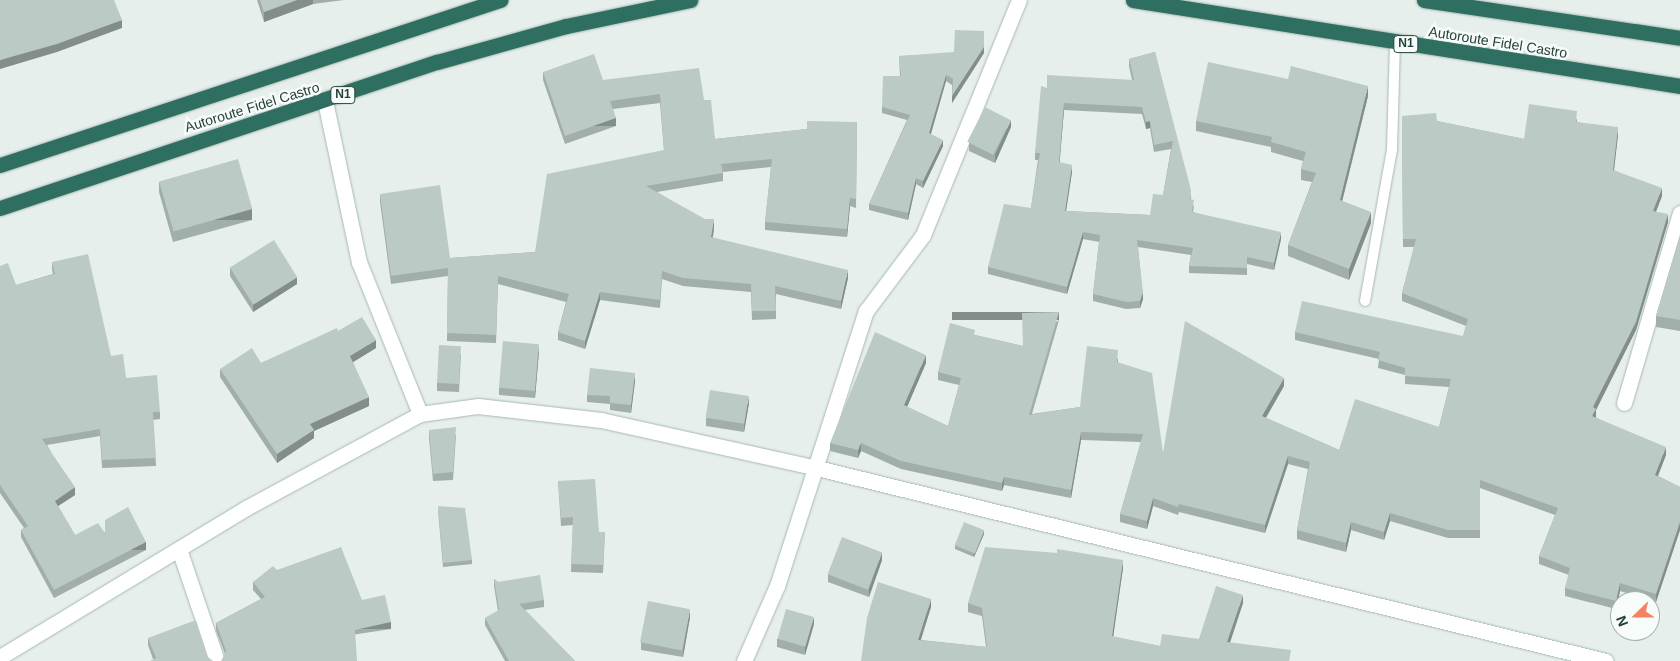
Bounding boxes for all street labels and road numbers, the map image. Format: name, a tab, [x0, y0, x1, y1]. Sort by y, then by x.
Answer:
street label: Autoroute Fidel Castro	[1428, 23, 1568, 61]
road number: N1	[1392, 34, 1420, 54]
street label: Autoroute Fidel Castro	[183, 78, 321, 136]
road number: N1	[329, 86, 357, 104]

